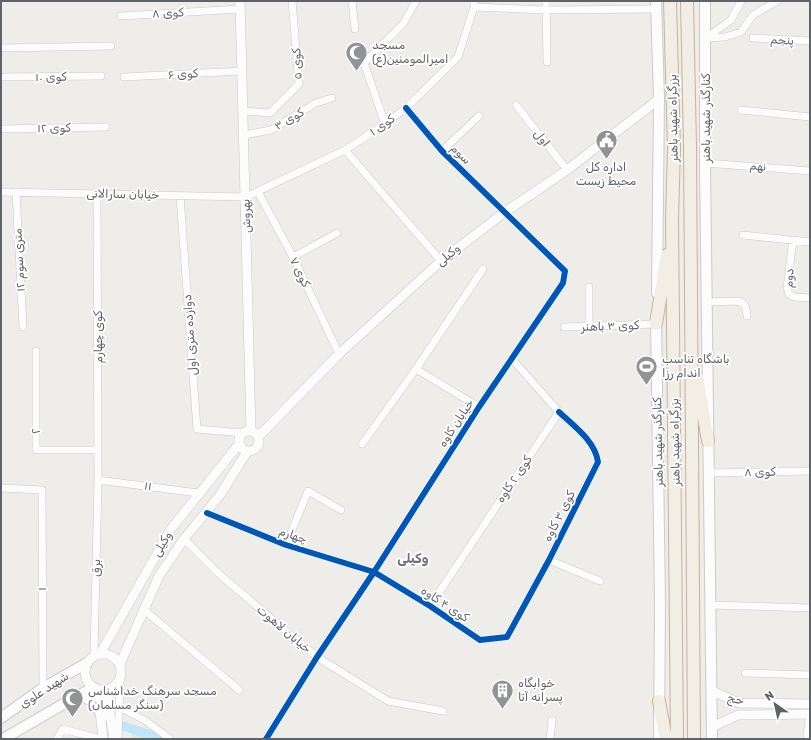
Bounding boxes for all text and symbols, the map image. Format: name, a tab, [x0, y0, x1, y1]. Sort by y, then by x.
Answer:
street label: کوی ۸	[152, 5, 185, 22]
street label: پنجم	[770, 32, 794, 49]
place label: مسجد امیرالمومنین(ع)	[372, 38, 448, 68]
mosque icon: مسجد امیرالمومنین(ع)	[343, 39, 369, 72]
street label: کوی ۵	[289, 47, 306, 80]
street label: کوی ۶	[167, 66, 199, 83]
street label: کوی ۱۰	[35, 70, 68, 85]
street label: کنارگذر شهید باهنر	[699, 73, 714, 164]
street label: بزرگراه شهید باهنر	[665, 74, 682, 163]
street label: کوی ۳	[272, 105, 307, 134]
street label: کوی ۱	[367, 111, 398, 140]
street label: کوی ۱۲	[37, 121, 72, 136]
street label: اول	[530, 127, 553, 150]
public building icon: اداره کل محیط زیست	[593, 127, 619, 160]
street label: سوم	[446, 141, 474, 168]
street label: نهم	[749, 158, 767, 175]
place label: اداره کل محیط زیست	[576, 160, 637, 189]
street label: خیابان سارالانی	[86, 186, 160, 203]
street label: بهروش	[238, 199, 255, 233]
street label: ۱۲ متری سوم	[10, 227, 30, 292]
street label: وکیلی	[433, 241, 464, 270]
street label: کوی ۷	[286, 255, 314, 290]
street label: دوم	[781, 268, 799, 288]
street label: دوازده متری اول	[180, 294, 201, 376]
street label: کوی چهارم	[91, 310, 107, 363]
street label: کوی ۳ باهنر	[580, 318, 640, 335]
place label: باشگاه تناسب اندام رزا	[662, 352, 729, 382]
sports icon: باشگاه تناسب اندام رزا	[633, 353, 659, 386]
street label: خیابان کاوه	[435, 396, 477, 450]
street label: کنارگذر شهید باهنر	[650, 397, 667, 488]
street label: بزرگراه شهید باهنر	[667, 398, 684, 487]
street label: ۲	[29, 428, 43, 434]
street label: کوی ۲ کاوه	[493, 452, 536, 506]
street label: کوی ۸	[744, 465, 777, 480]
street label: ۱۱	[143, 479, 153, 493]
street label: کوی ۳ کاوه	[540, 488, 579, 544]
street label: چهارم	[277, 524, 309, 548]
street label: وکیلی	[149, 529, 176, 560]
district label: وکیلی	[397, 551, 429, 567]
street label: برق	[89, 559, 104, 577]
street label: کوی ۴ کاوه	[418, 583, 472, 626]
street label: ۱	[35, 587, 49, 591]
street label: خیابان لاهوت	[253, 602, 314, 656]
street label: شهید علوی	[17, 669, 72, 712]
place label: خوابگاه پسرانه آتا	[518, 676, 563, 705]
building icon: خوابگاه پسرانه آتا	[489, 677, 515, 710]
place label: مسجد سرهنگ خداشناس (سنگر مسلمان)	[88, 684, 217, 713]
north arrow	[755, 684, 795, 724]
mosque icon: مسجد سرهنگ خداشناس (سنگر مسلمان)	[59, 685, 85, 718]
text: N	[763, 688, 777, 704]
street label: حج	[726, 690, 746, 710]

